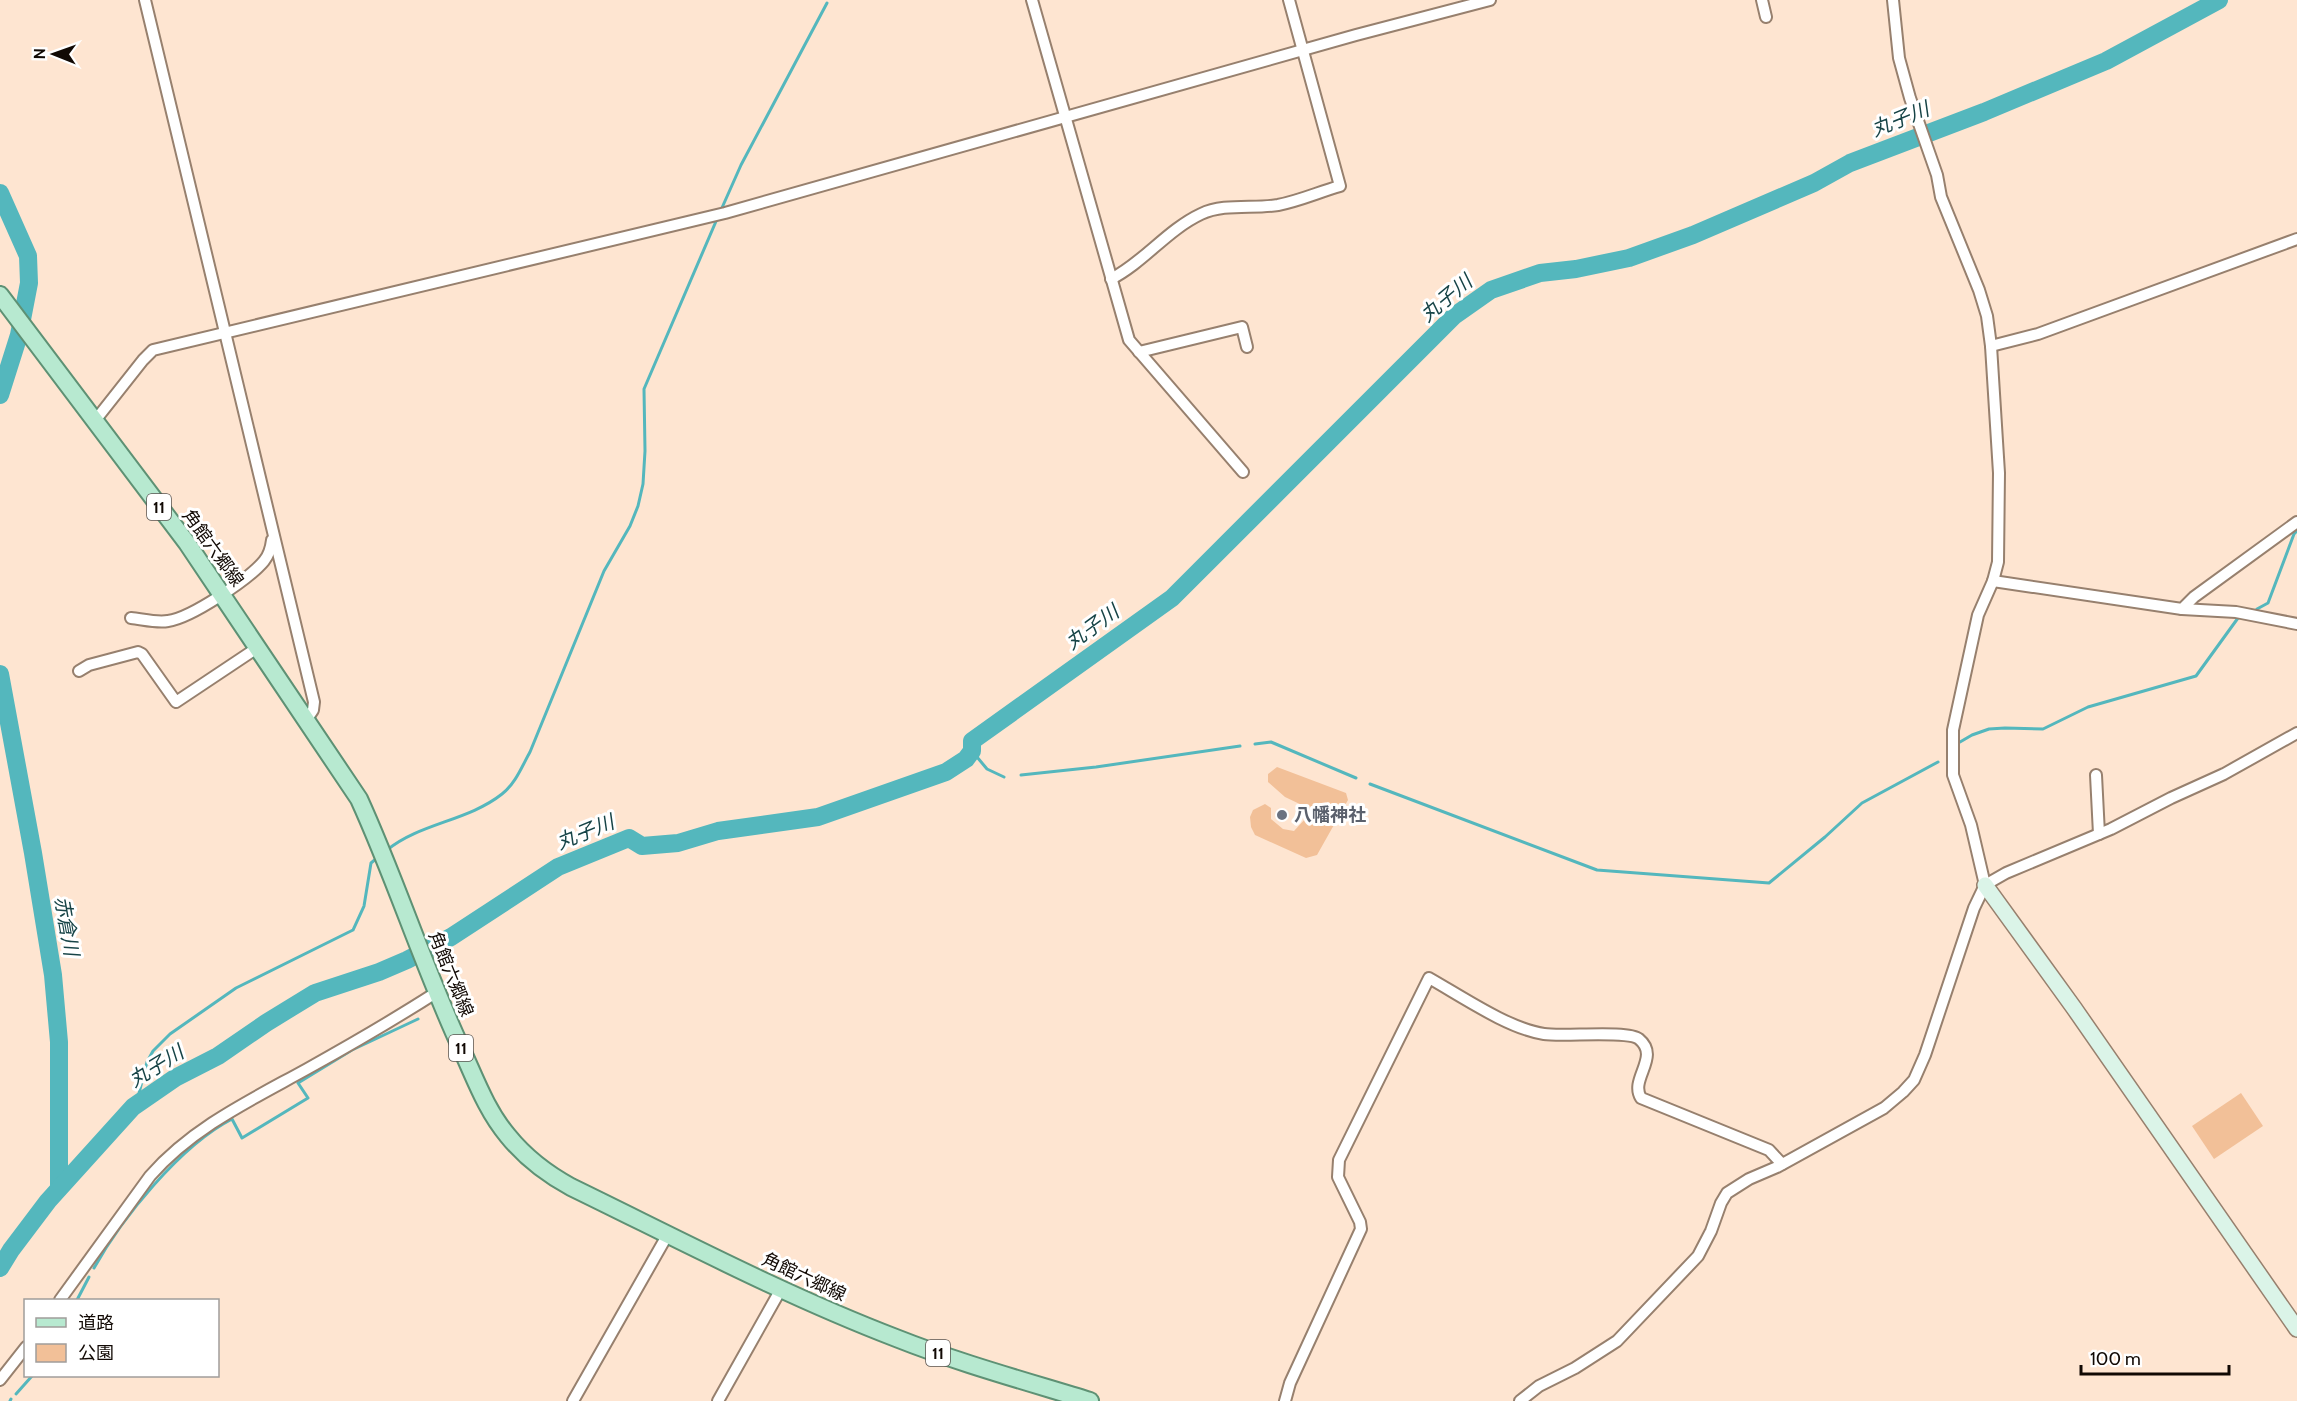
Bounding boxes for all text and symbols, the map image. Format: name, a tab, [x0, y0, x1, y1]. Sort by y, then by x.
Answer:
north arrow	[24, 24, 84, 84]
text: N	[30, 48, 49, 60]
water label: 丸子川	[1868, 96, 1934, 141]
water label: 丸子川	[1415, 268, 1478, 326]
road number: 11	[147, 494, 171, 520]
street label: 角館六郷線	[178, 505, 248, 591]
water label: 丸子川	[1061, 598, 1125, 654]
place label: 八幡神社	[1294, 804, 1366, 826]
marker: 八幡神社	[1275, 808, 1289, 822]
water label: 丸子川	[553, 809, 619, 854]
water label: 赤倉川	[50, 894, 84, 960]
street label: 角館六郷線	[424, 928, 478, 1020]
road number: 11	[449, 1035, 473, 1061]
water label: 丸子川	[124, 1039, 189, 1092]
street label: 角館六郷線	[759, 1248, 849, 1306]
legend	[24, 1299, 219, 1377]
text: 道路	[78, 1312, 114, 1334]
scale bar	[2081, 1338, 2230, 1376]
road number: 11	[926, 1340, 950, 1366]
text: 公園	[78, 1342, 114, 1364]
text: 100 m	[2090, 1348, 2141, 1370]

